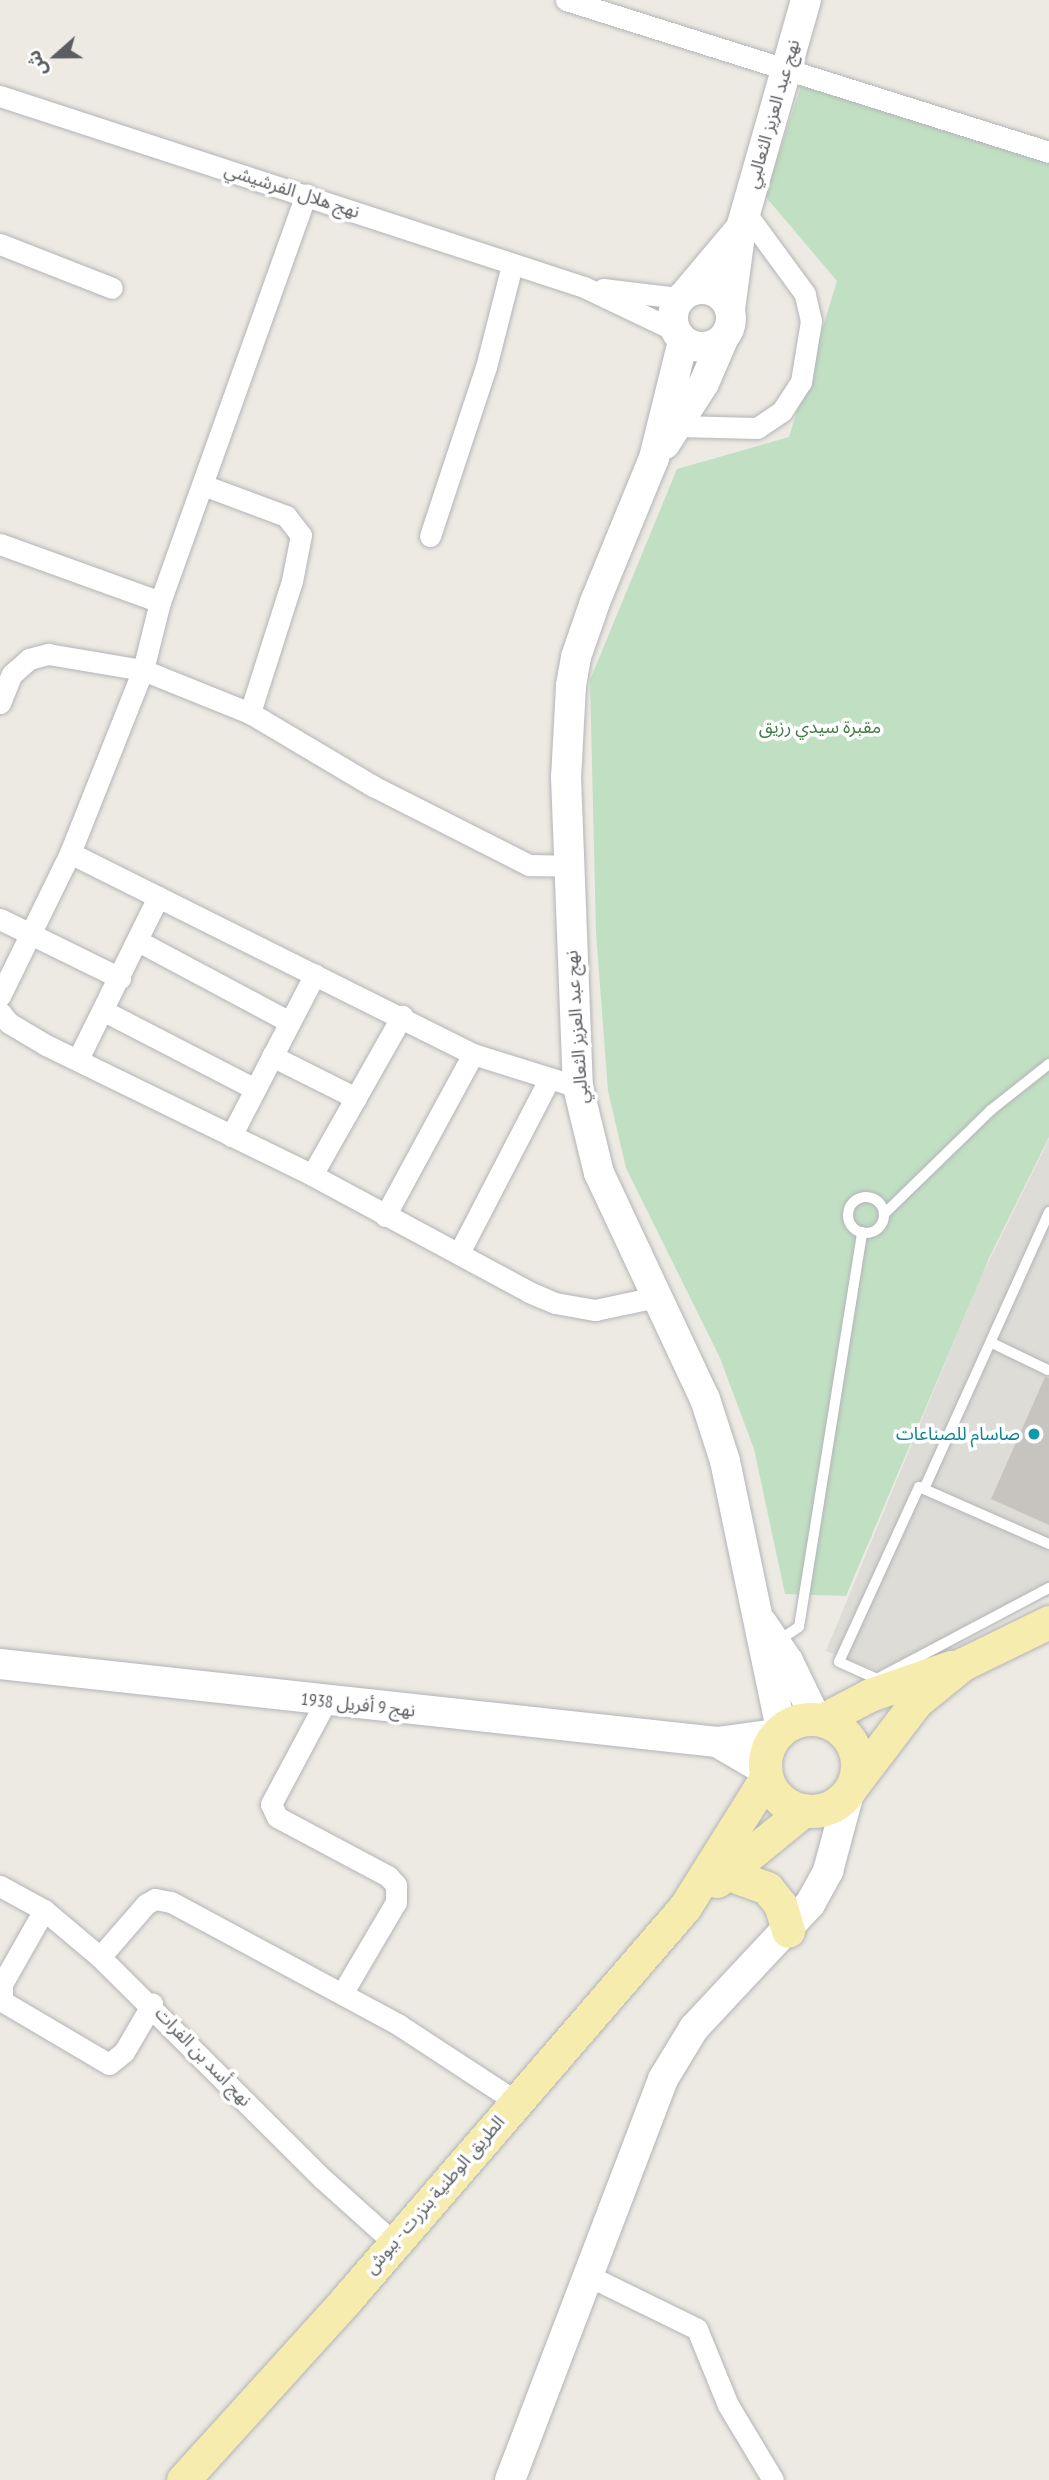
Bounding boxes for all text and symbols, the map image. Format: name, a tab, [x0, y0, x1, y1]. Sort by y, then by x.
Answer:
north arrow	[21, 21, 91, 91]
street label: نهج عبد العزيز الثعالبي	[741, 37, 805, 191]
text: ش	[21, 47, 52, 80]
street label: نهج هلال الفرشيشي	[222, 159, 362, 223]
park label: مقبرة سيدي رزيق	[759, 716, 881, 738]
street label: نهج عبد العزيز الثعالبي	[561, 950, 593, 1104]
place label: صاسام للصناعات	[896, 1423, 1020, 1445]
marker: صاسام للصناعات	[1026, 1426, 1042, 1442]
street label: نهج 9 أفريل 1938	[300, 1688, 416, 1722]
street label: نهج أسد بن الفرات	[150, 2003, 256, 2111]
street label: الطريق الوطنية بنزرت - ببوش	[360, 2111, 510, 2279]

